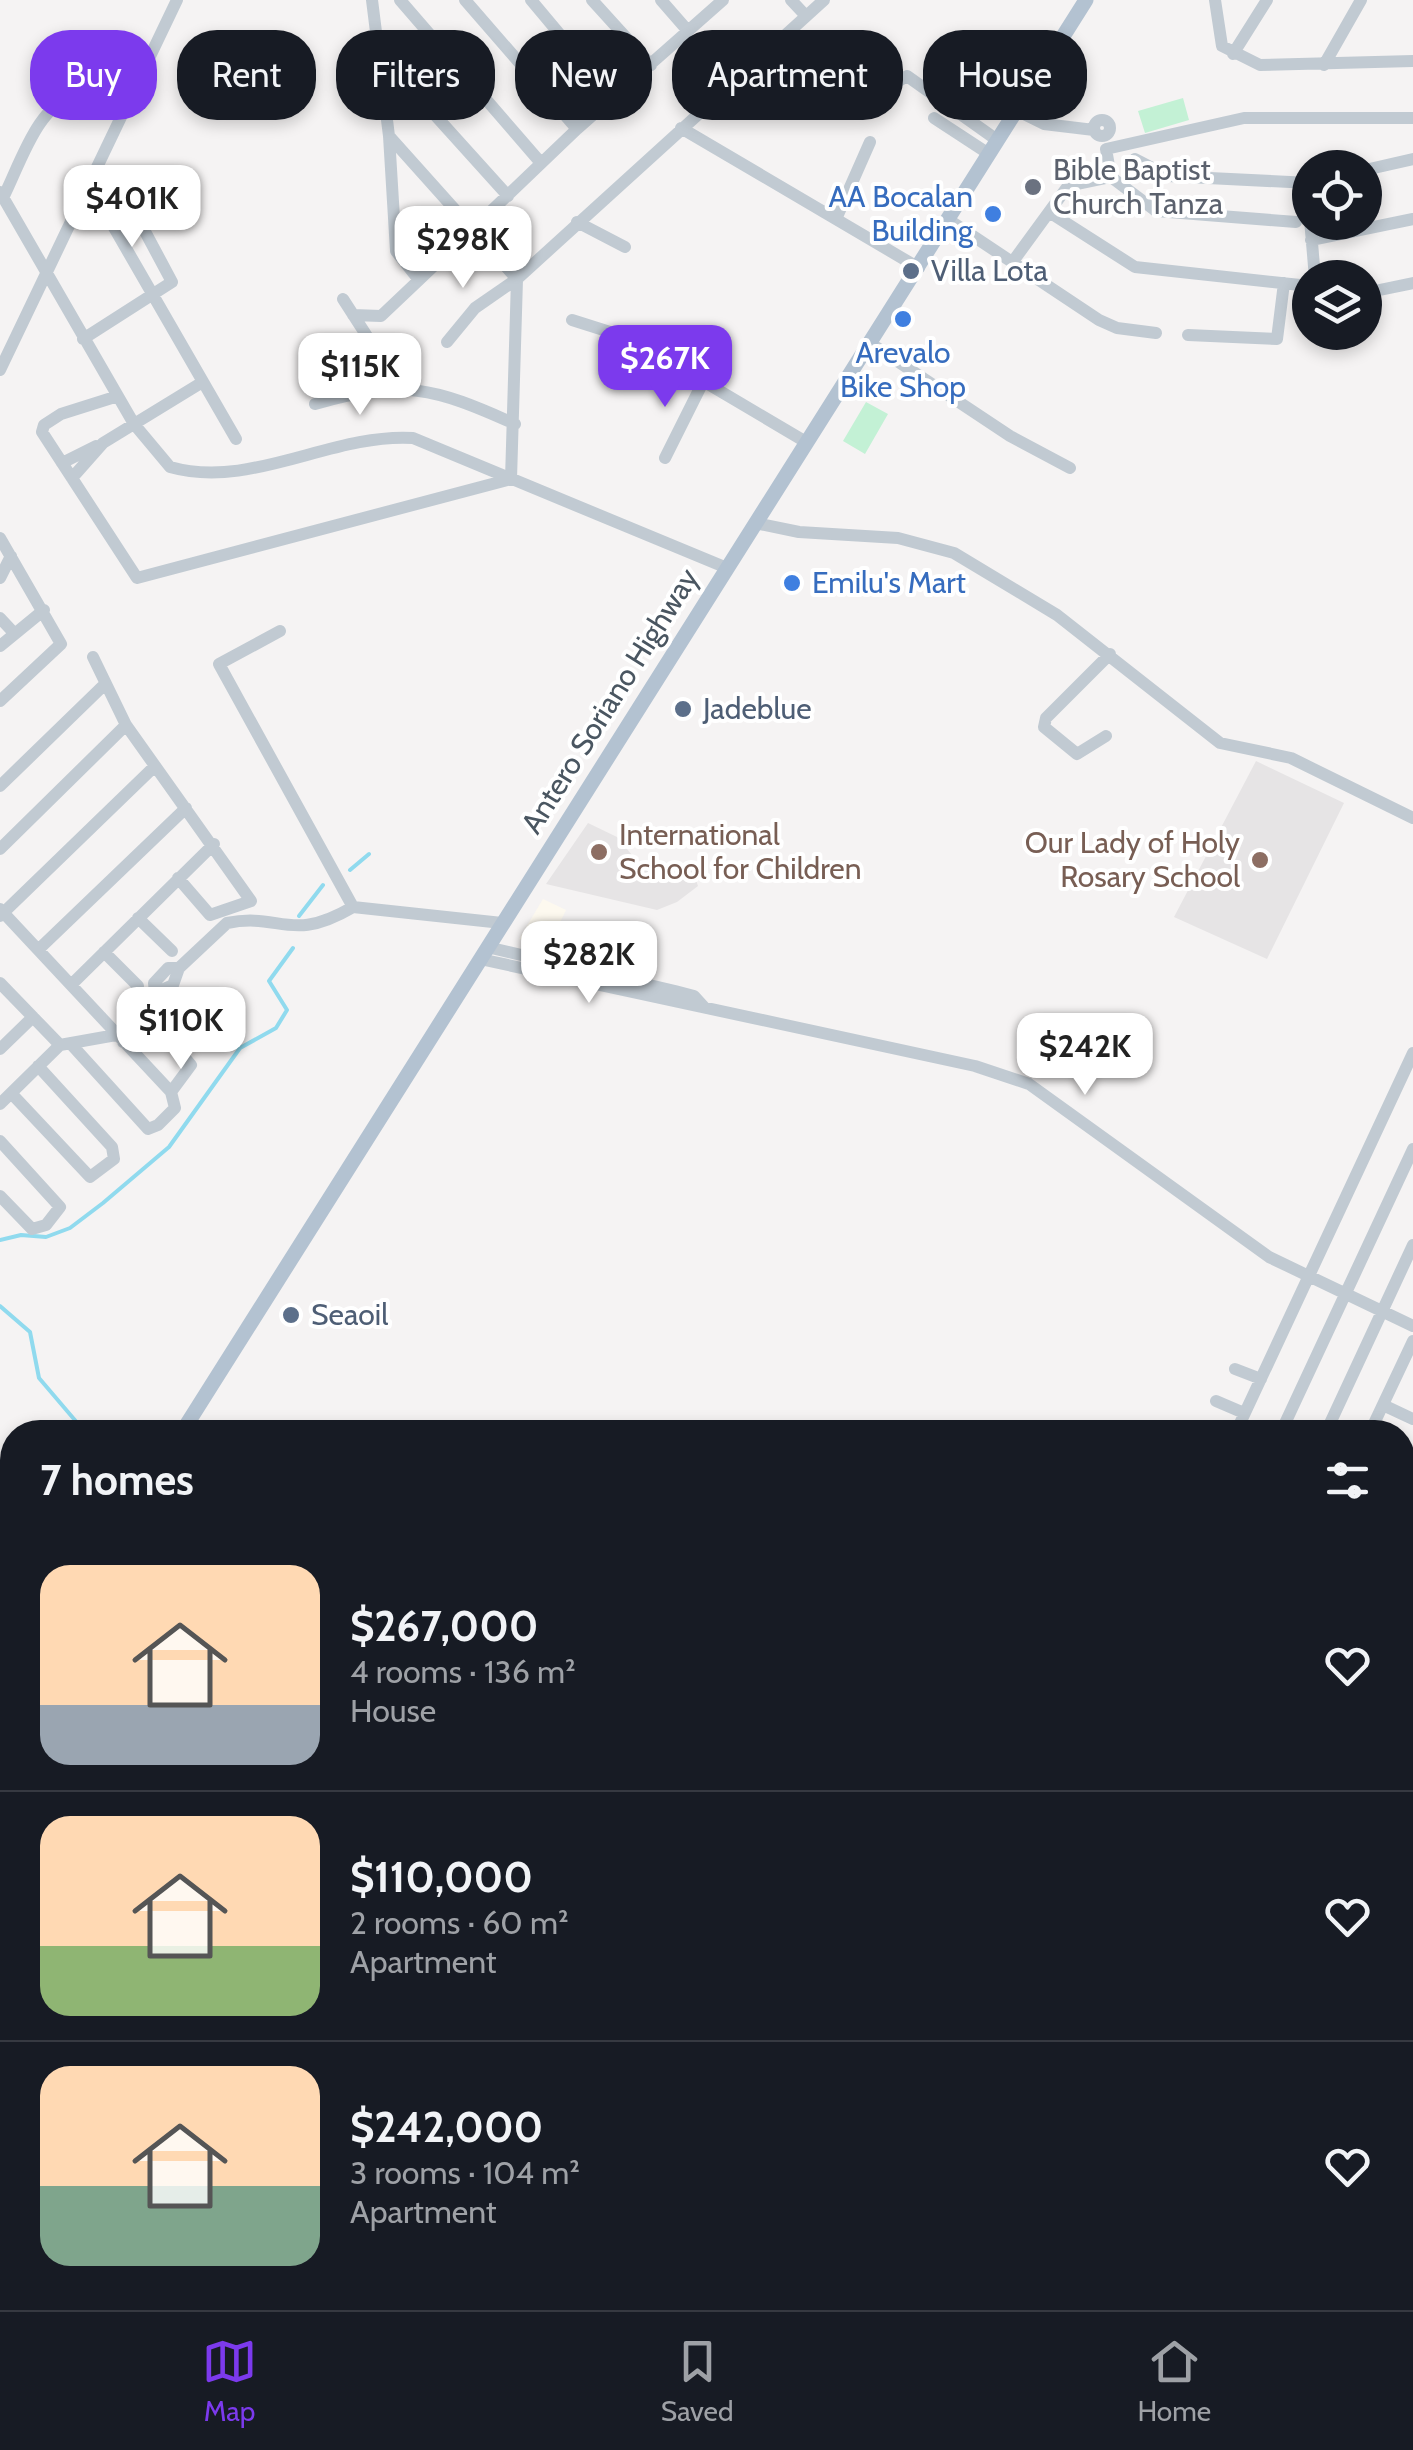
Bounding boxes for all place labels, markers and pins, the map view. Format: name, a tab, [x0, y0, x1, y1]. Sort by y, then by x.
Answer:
place label: Bible Baptist Church Tanza	[1053, 151, 1224, 222]
pin: $401K	[62, 165, 202, 250]
marker: Bible Baptist Church Tanza	[1022, 176, 1044, 198]
place label: AA Bocalan Building	[829, 178, 974, 249]
marker: AA Bocalan Building	[982, 203, 1004, 225]
pin: $298K	[393, 206, 533, 291]
place label: Villa Lota	[931, 252, 1048, 289]
marker: Villa Lota	[900, 260, 922, 282]
marker: Arevalo Bike Shop	[892, 308, 914, 330]
pin: $267K	[595, 325, 735, 410]
pin: $115K	[290, 333, 430, 418]
place label: Arevalo Bike Shop	[840, 334, 966, 405]
place label: Emilu's Mart	[812, 564, 966, 601]
marker: Emilu's Mart	[781, 572, 803, 594]
place label: Jadeblue	[702, 690, 812, 727]
marker: Jadeblue	[672, 698, 694, 720]
place label: International School for Children	[619, 816, 862, 887]
place label: Our Lady of Holy Rosary School	[1025, 824, 1240, 895]
marker: International School for Children	[588, 841, 610, 863]
marker: Our Lady of Holy Rosary School	[1249, 849, 1271, 871]
pin: $282K	[519, 921, 659, 1006]
pin: $110K	[111, 987, 251, 1072]
pin: $242K	[1015, 1013, 1155, 1098]
place label: Seaoil	[311, 1296, 388, 1333]
marker: Seaoil	[280, 1304, 302, 1326]

